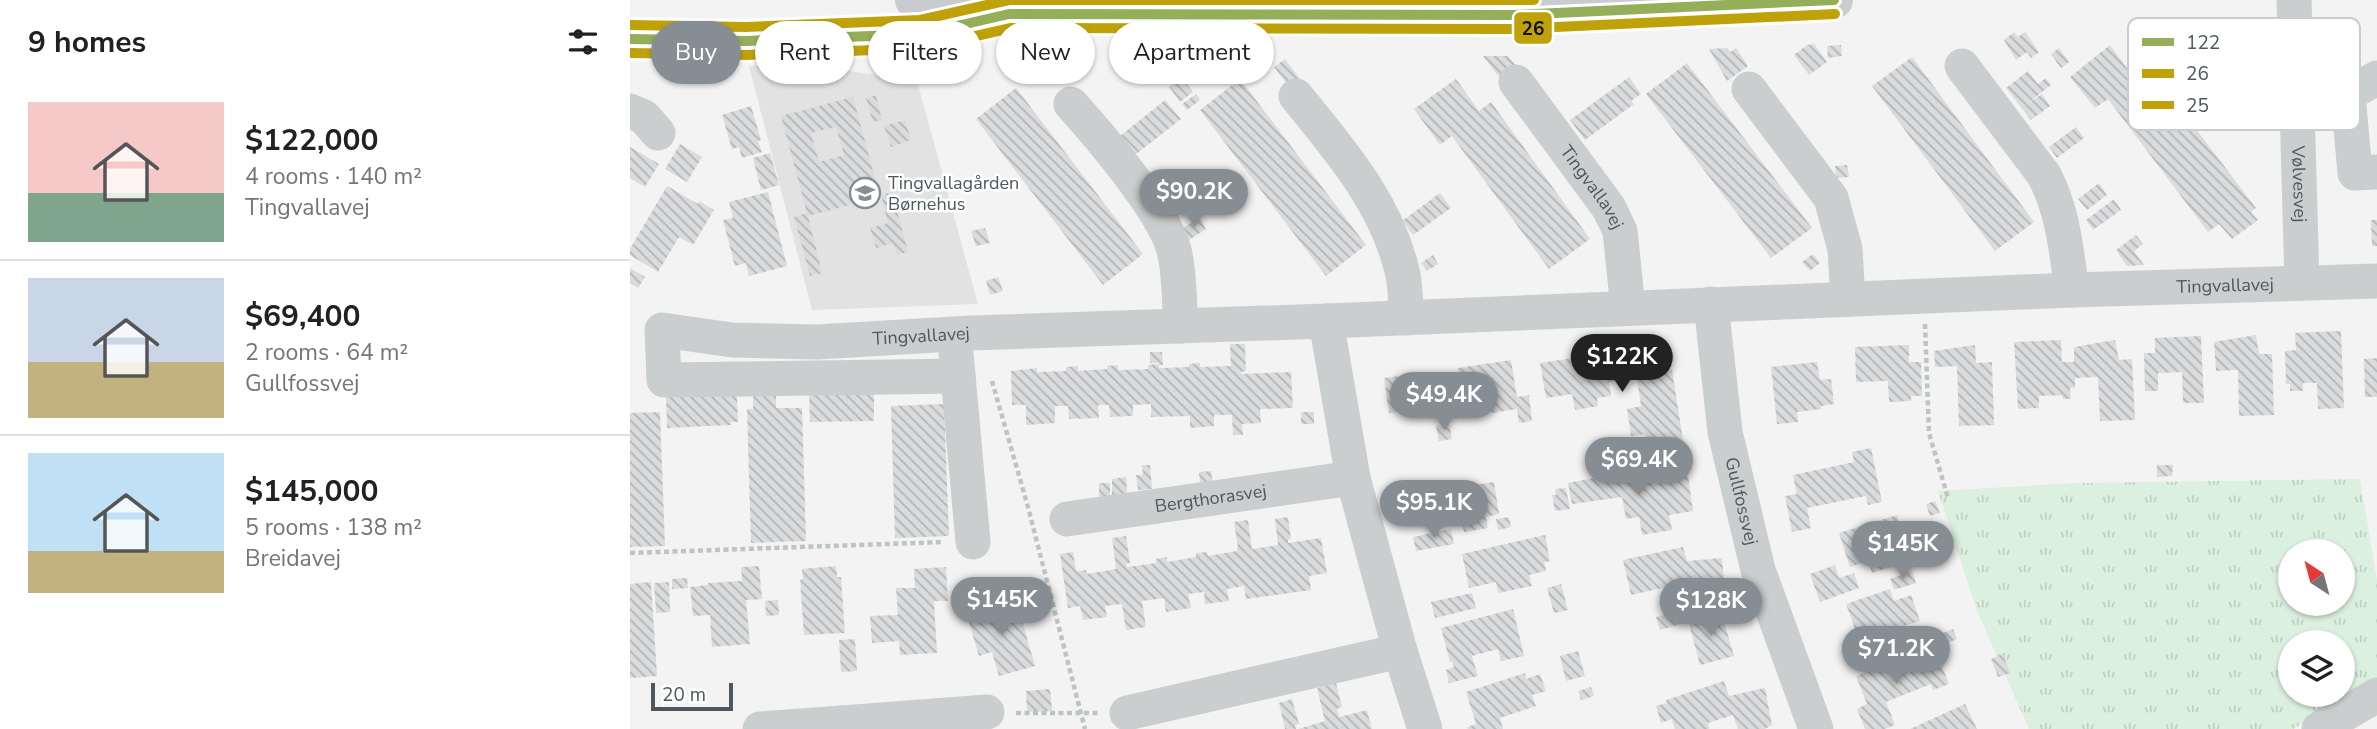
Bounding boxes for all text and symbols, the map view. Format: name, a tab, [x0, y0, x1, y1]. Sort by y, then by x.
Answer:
line badge: 26	[1513, 11, 1553, 45]
text: 26	[1522, 16, 1544, 42]
legend	[2128, 18, 2360, 130]
chip: Buy	[651, 21, 741, 84]
chip: Rent	[755, 21, 854, 84]
chip: Filters	[868, 21, 982, 84]
chip: New	[996, 21, 1095, 84]
chip: Apartment	[1109, 21, 1274, 84]
text: 9 homes	[28, 22, 146, 63]
icon: filters	[564, 23, 602, 61]
text: 122	[2186, 30, 2220, 56]
text: 26	[2186, 61, 2209, 87]
text: 25	[2186, 93, 2209, 119]
text: $122,000	[245, 120, 378, 161]
icon: home	[84, 130, 168, 214]
street label: Tingvallavej	[1555, 140, 1629, 233]
street label: Vølvesvej	[2286, 144, 2312, 223]
text: 4 rooms · 140 m²	[245, 161, 422, 192]
pin: $90.2K	[1137, 170, 1251, 229]
place label: Tingvallagården Børnehus	[888, 171, 1019, 216]
school or university icon: Tingvallagården Børnehus	[848, 176, 882, 210]
text: $90.2K	[1156, 176, 1232, 207]
text: Tingvallavej	[245, 192, 370, 223]
street label: Tingvallavej	[2176, 272, 2274, 299]
text: $69,400	[245, 296, 360, 337]
icon: home	[84, 306, 168, 390]
street label: Tingvallavej	[872, 321, 970, 351]
pin: $122K	[1573, 334, 1671, 394]
text: 2 rooms · 64 m²	[245, 337, 408, 368]
text: $122K	[1587, 341, 1657, 372]
text: Gullfossvej	[245, 368, 359, 399]
pin: $49.4K	[1387, 372, 1501, 432]
text: $49.4K	[1406, 379, 1482, 410]
pin: $69.4K	[1582, 438, 1696, 497]
text: $69.4K	[1601, 444, 1677, 475]
street label: Gullfossvej	[1719, 455, 1764, 548]
text: $145,000	[245, 471, 378, 512]
street label: Bergthorasvej	[1153, 479, 1268, 518]
pin: $95.1K	[1377, 480, 1491, 540]
icon: home	[84, 481, 168, 565]
text: $95.1K	[1396, 487, 1472, 518]
text: 5 rooms · 138 m²	[245, 512, 422, 543]
pin: $145K	[1854, 522, 1952, 581]
text: $145K	[1868, 528, 1938, 559]
north arrow	[2278, 539, 2356, 616]
map controls	[2278, 539, 2355, 707]
text: Breidavej	[245, 543, 341, 574]
pin: $145K	[953, 578, 1051, 637]
pin: $128K	[1662, 578, 1760, 638]
text: $145K	[967, 584, 1037, 615]
text: $128K	[1676, 585, 1746, 616]
pin: $71.2K	[1839, 626, 1953, 686]
button: layers	[2278, 630, 2355, 707]
text: $71.2K	[1858, 633, 1934, 664]
scale bar	[651, 680, 733, 712]
text: 20 m	[662, 682, 706, 708]

